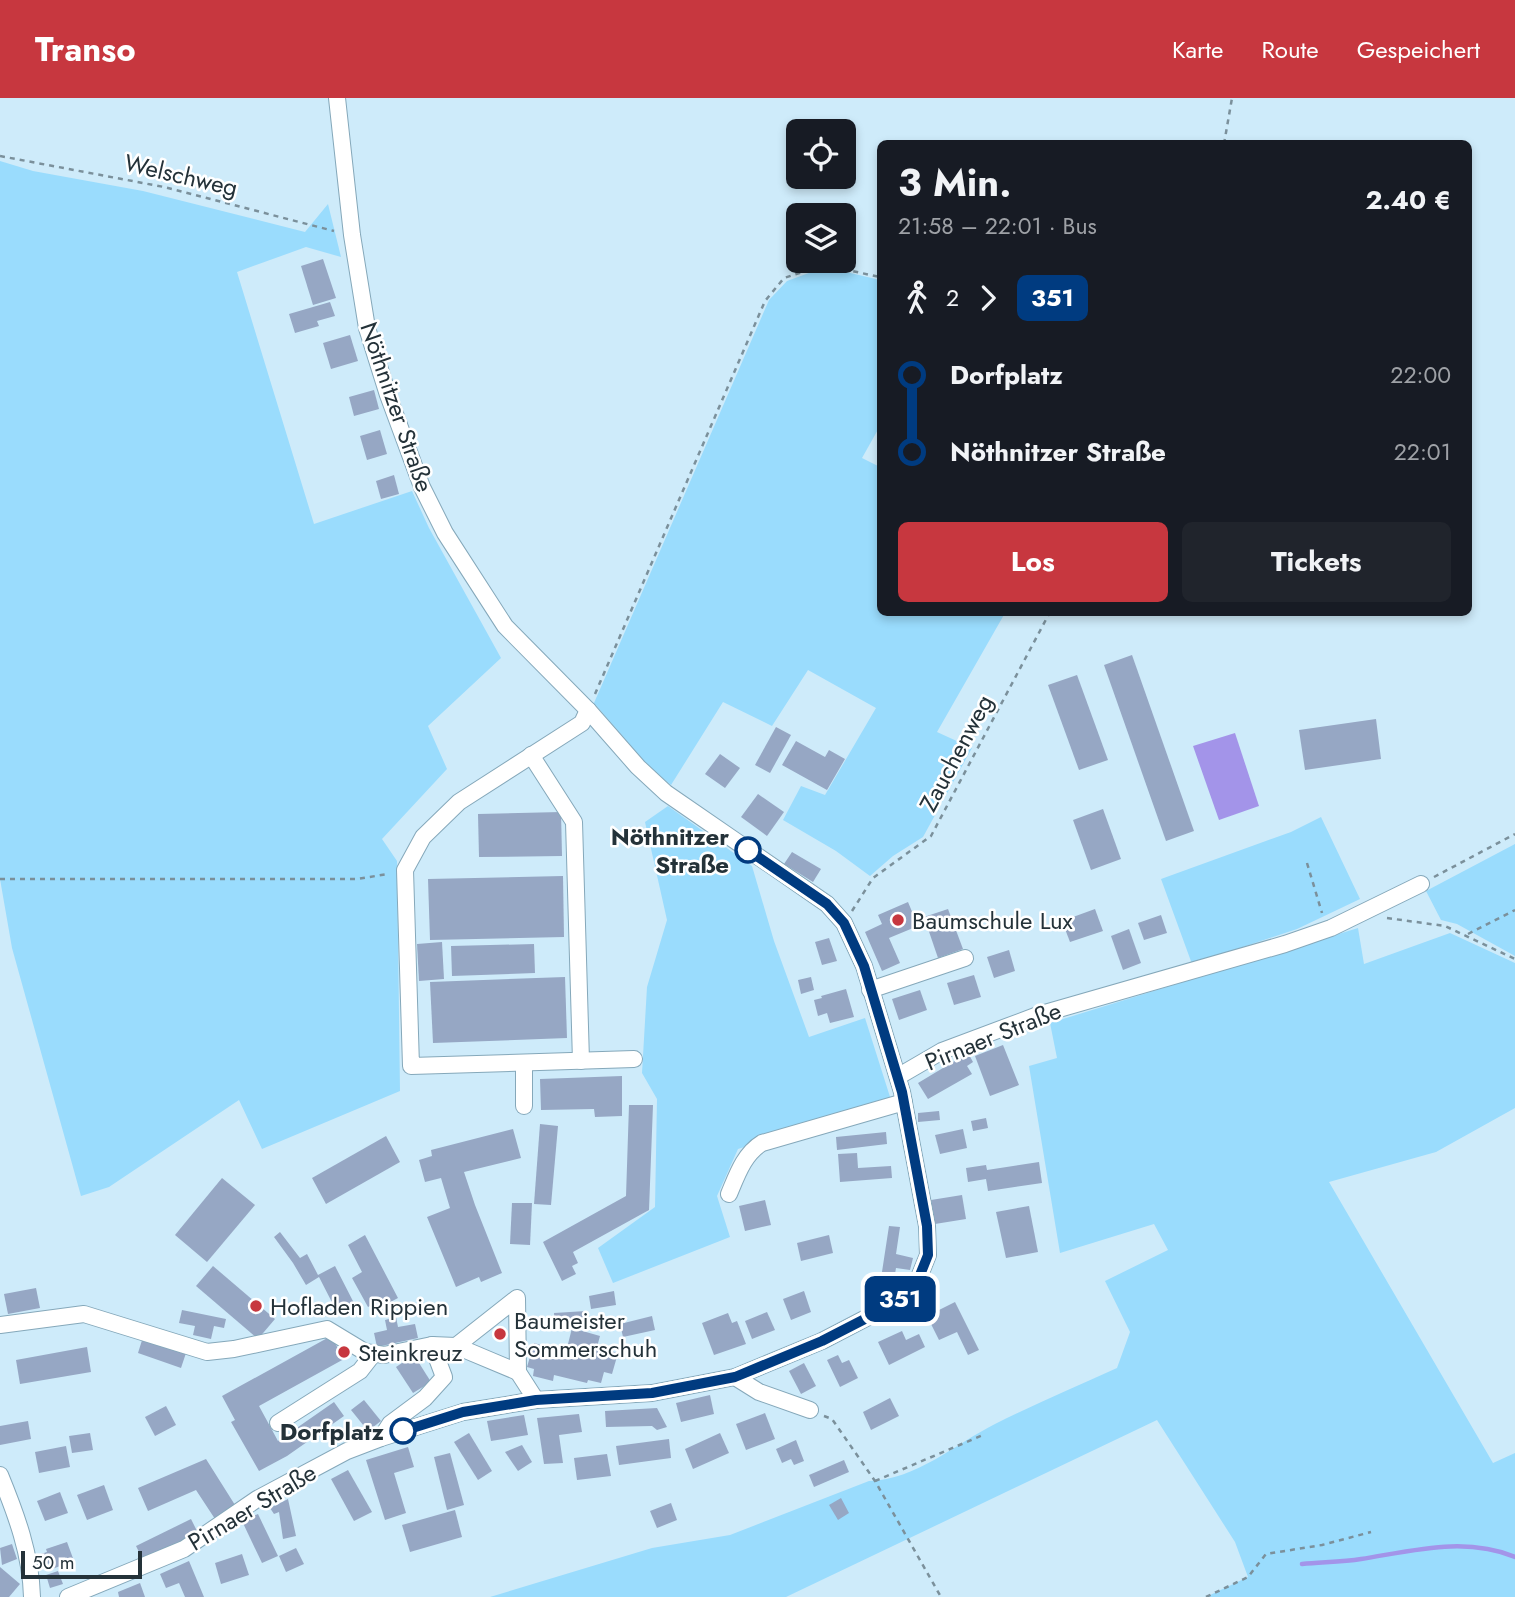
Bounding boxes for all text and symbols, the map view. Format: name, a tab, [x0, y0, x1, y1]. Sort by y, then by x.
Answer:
text: Transo	[35, 26, 136, 73]
text: Karte	[1172, 32, 1223, 67]
text: Route	[1261, 32, 1319, 67]
text: Gespeichert	[1357, 32, 1480, 67]
map controls	[786, 119, 856, 273]
button: locate	[786, 119, 856, 189]
street label: Welschweg	[121, 145, 241, 205]
text: 3 Min.	[898, 155, 1011, 210]
text: 2.40 €	[1365, 181, 1451, 219]
button: layers	[786, 203, 856, 273]
text: 21:58 – 22:01 · Bus	[898, 209, 1097, 243]
icon: walk	[898, 279, 936, 317]
icon: forward	[969, 279, 1007, 317]
text: 351	[1031, 280, 1074, 315]
text: 2	[946, 281, 959, 315]
street label: Nöthnitzer Straße	[352, 317, 442, 497]
text: Dorfplatz	[950, 356, 1063, 394]
text: 22:00	[1390, 358, 1451, 392]
text: Nöthnitzer Straße	[950, 433, 1166, 471]
text: 22:01	[1394, 435, 1451, 469]
button: Los	[898, 522, 1168, 602]
button: Tickets	[1182, 522, 1451, 602]
street label: Zauchenweg	[910, 688, 1002, 818]
place label: Nöthnitzer Straße	[611, 819, 729, 882]
marker: Nöthnitzer Straße	[735, 837, 761, 863]
place label: Baumschule Lux	[912, 903, 1074, 938]
marker: Baumschule Lux	[890, 912, 906, 928]
street label: Pirnaer Straße	[920, 993, 1066, 1079]
line badge: 351	[860, 1276, 940, 1322]
text: 351	[879, 1281, 921, 1316]
place label: Hofladen Rippien	[270, 1289, 448, 1324]
marker: Hofladen Rippien	[248, 1298, 264, 1314]
place label: Baumeister Sommerschuh	[514, 1303, 657, 1366]
marker: Baumeister Sommerschuh	[492, 1326, 508, 1342]
place label: Steinkreuz	[358, 1335, 463, 1370]
marker: Steinkreuz	[336, 1344, 352, 1360]
place label: Dorfplatz	[280, 1414, 384, 1449]
marker: Dorfplatz	[390, 1418, 416, 1444]
street label: Pirnaer Straße	[181, 1455, 323, 1559]
scale bar	[21, 1548, 142, 1580]
text: 50 m	[32, 1549, 75, 1576]

